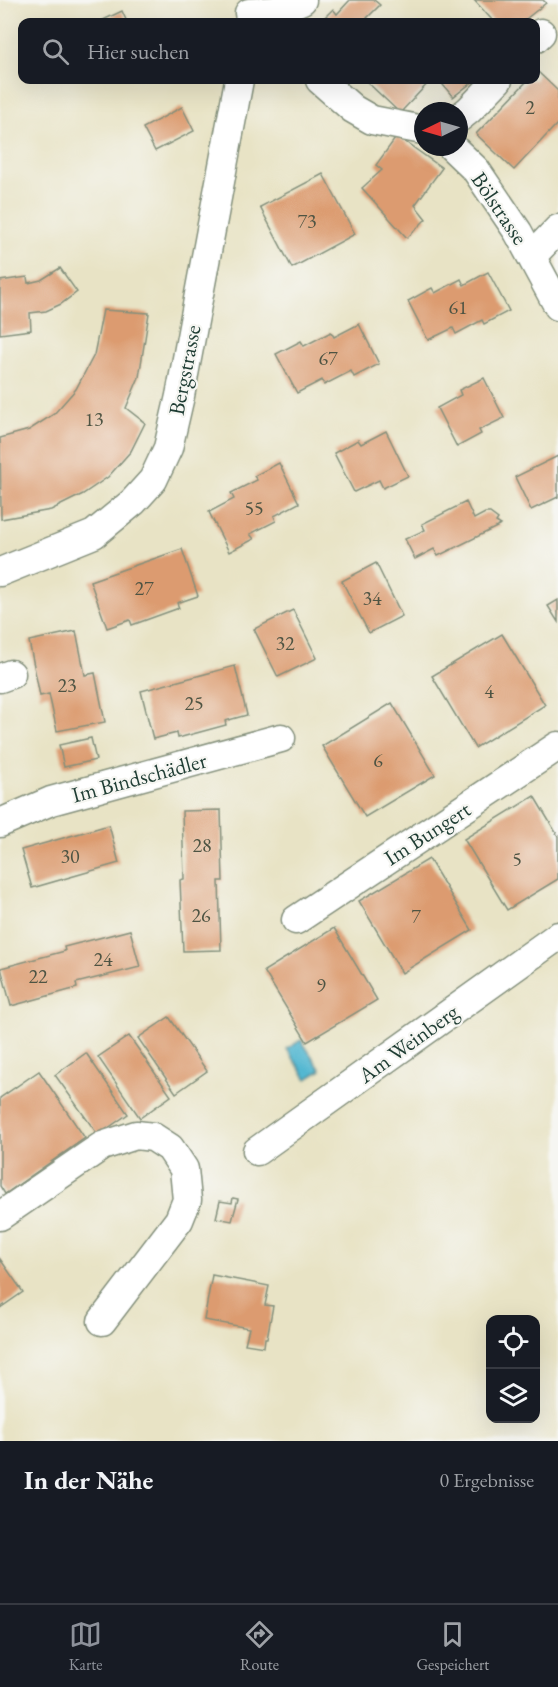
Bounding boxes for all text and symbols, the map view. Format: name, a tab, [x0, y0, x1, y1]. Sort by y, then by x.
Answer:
search box	[18, 18, 540, 84]
icon: search	[39, 35, 72, 68]
text: Hier suchen	[87, 37, 190, 66]
house number: 2	[525, 94, 535, 120]
north arrow	[414, 102, 468, 156]
street label: Bölstrasse	[465, 166, 535, 251]
house number: 73	[297, 208, 317, 234]
house number: 61	[448, 294, 468, 320]
street label: Bergstrasse	[162, 322, 208, 418]
house number: 67	[318, 345, 338, 371]
house number: 13	[84, 406, 104, 432]
house number: 55	[244, 495, 264, 521]
house number: 27	[134, 575, 154, 601]
house number: 34	[362, 585, 382, 611]
house number: 32	[275, 630, 295, 656]
house number: 23	[57, 672, 77, 698]
house number: 4	[484, 678, 494, 704]
house number: 25	[184, 690, 204, 716]
street label: Im Bindschädler	[68, 745, 210, 809]
house number: 6	[373, 747, 383, 773]
street label: Im Bungert	[378, 795, 476, 872]
house number: 28	[192, 832, 212, 858]
house number: 30	[60, 843, 80, 869]
house number: 5	[512, 846, 522, 872]
house number: 26	[191, 902, 211, 928]
house number: 7	[411, 903, 421, 929]
house number: 24	[93, 946, 113, 972]
house number: 22	[28, 963, 48, 989]
house number: 9	[316, 972, 326, 998]
street label: Am Weinberg	[352, 997, 465, 1090]
map controls	[486, 1315, 540, 1423]
button: locate	[486, 1315, 540, 1369]
button: layers	[486, 1369, 540, 1423]
text: In der Nähe	[24, 1463, 153, 1497]
text: 0 Ergebnisse	[439, 1467, 534, 1493]
tab: Karte	[69, 1618, 103, 1675]
tab: Route	[240, 1618, 279, 1675]
tab: Gespeichert	[416, 1618, 489, 1675]

